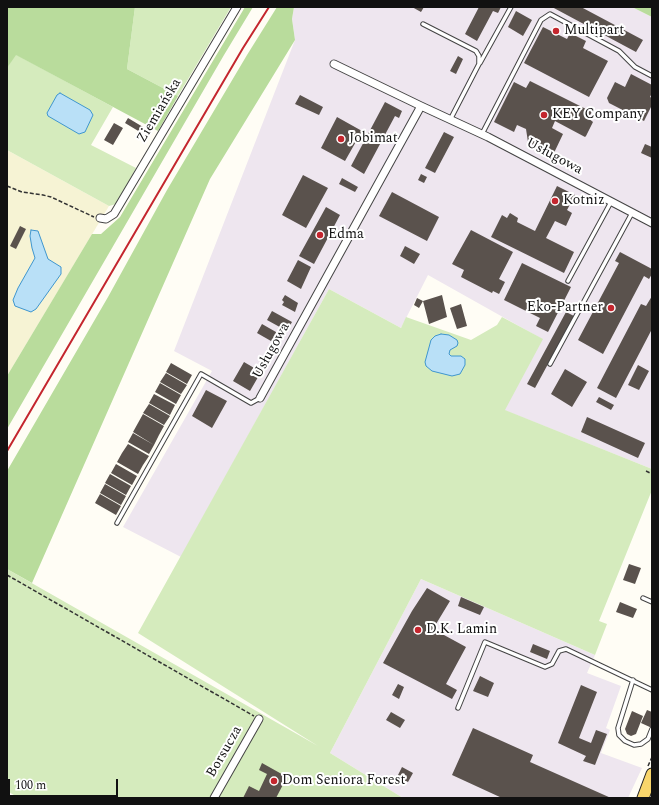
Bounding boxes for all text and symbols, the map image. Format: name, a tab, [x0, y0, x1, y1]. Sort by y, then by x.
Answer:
place label: Multipart	[564, 23, 624, 39]
marker: Multipart	[551, 26, 561, 36]
street label: Ziemiańska	[134, 76, 186, 146]
place label: KEY Company	[552, 107, 644, 123]
marker: KEY Company	[539, 110, 549, 120]
place label: Jobimat	[349, 131, 398, 147]
marker: Jobimat	[336, 134, 346, 144]
street label: Usługowa	[523, 135, 585, 179]
place label: Kotniz	[563, 193, 605, 209]
marker: Kotniz	[550, 196, 560, 206]
place label: Edma	[328, 227, 364, 243]
marker: Edma	[315, 230, 325, 240]
place label: Eko-Partner	[527, 300, 603, 316]
marker: Eko-Partner	[606, 303, 616, 313]
street label: Usługowa	[250, 320, 294, 382]
place label: D.K. Lamin	[426, 622, 497, 638]
marker: D.K. Lamin	[413, 625, 423, 635]
street label: Borsucza	[204, 723, 246, 781]
scale bar	[10, 771, 120, 797]
place label: Dom Seniora Forest	[282, 773, 405, 789]
text: 100 m	[15, 776, 46, 795]
marker: Dom Seniora Forest	[269, 776, 279, 786]

